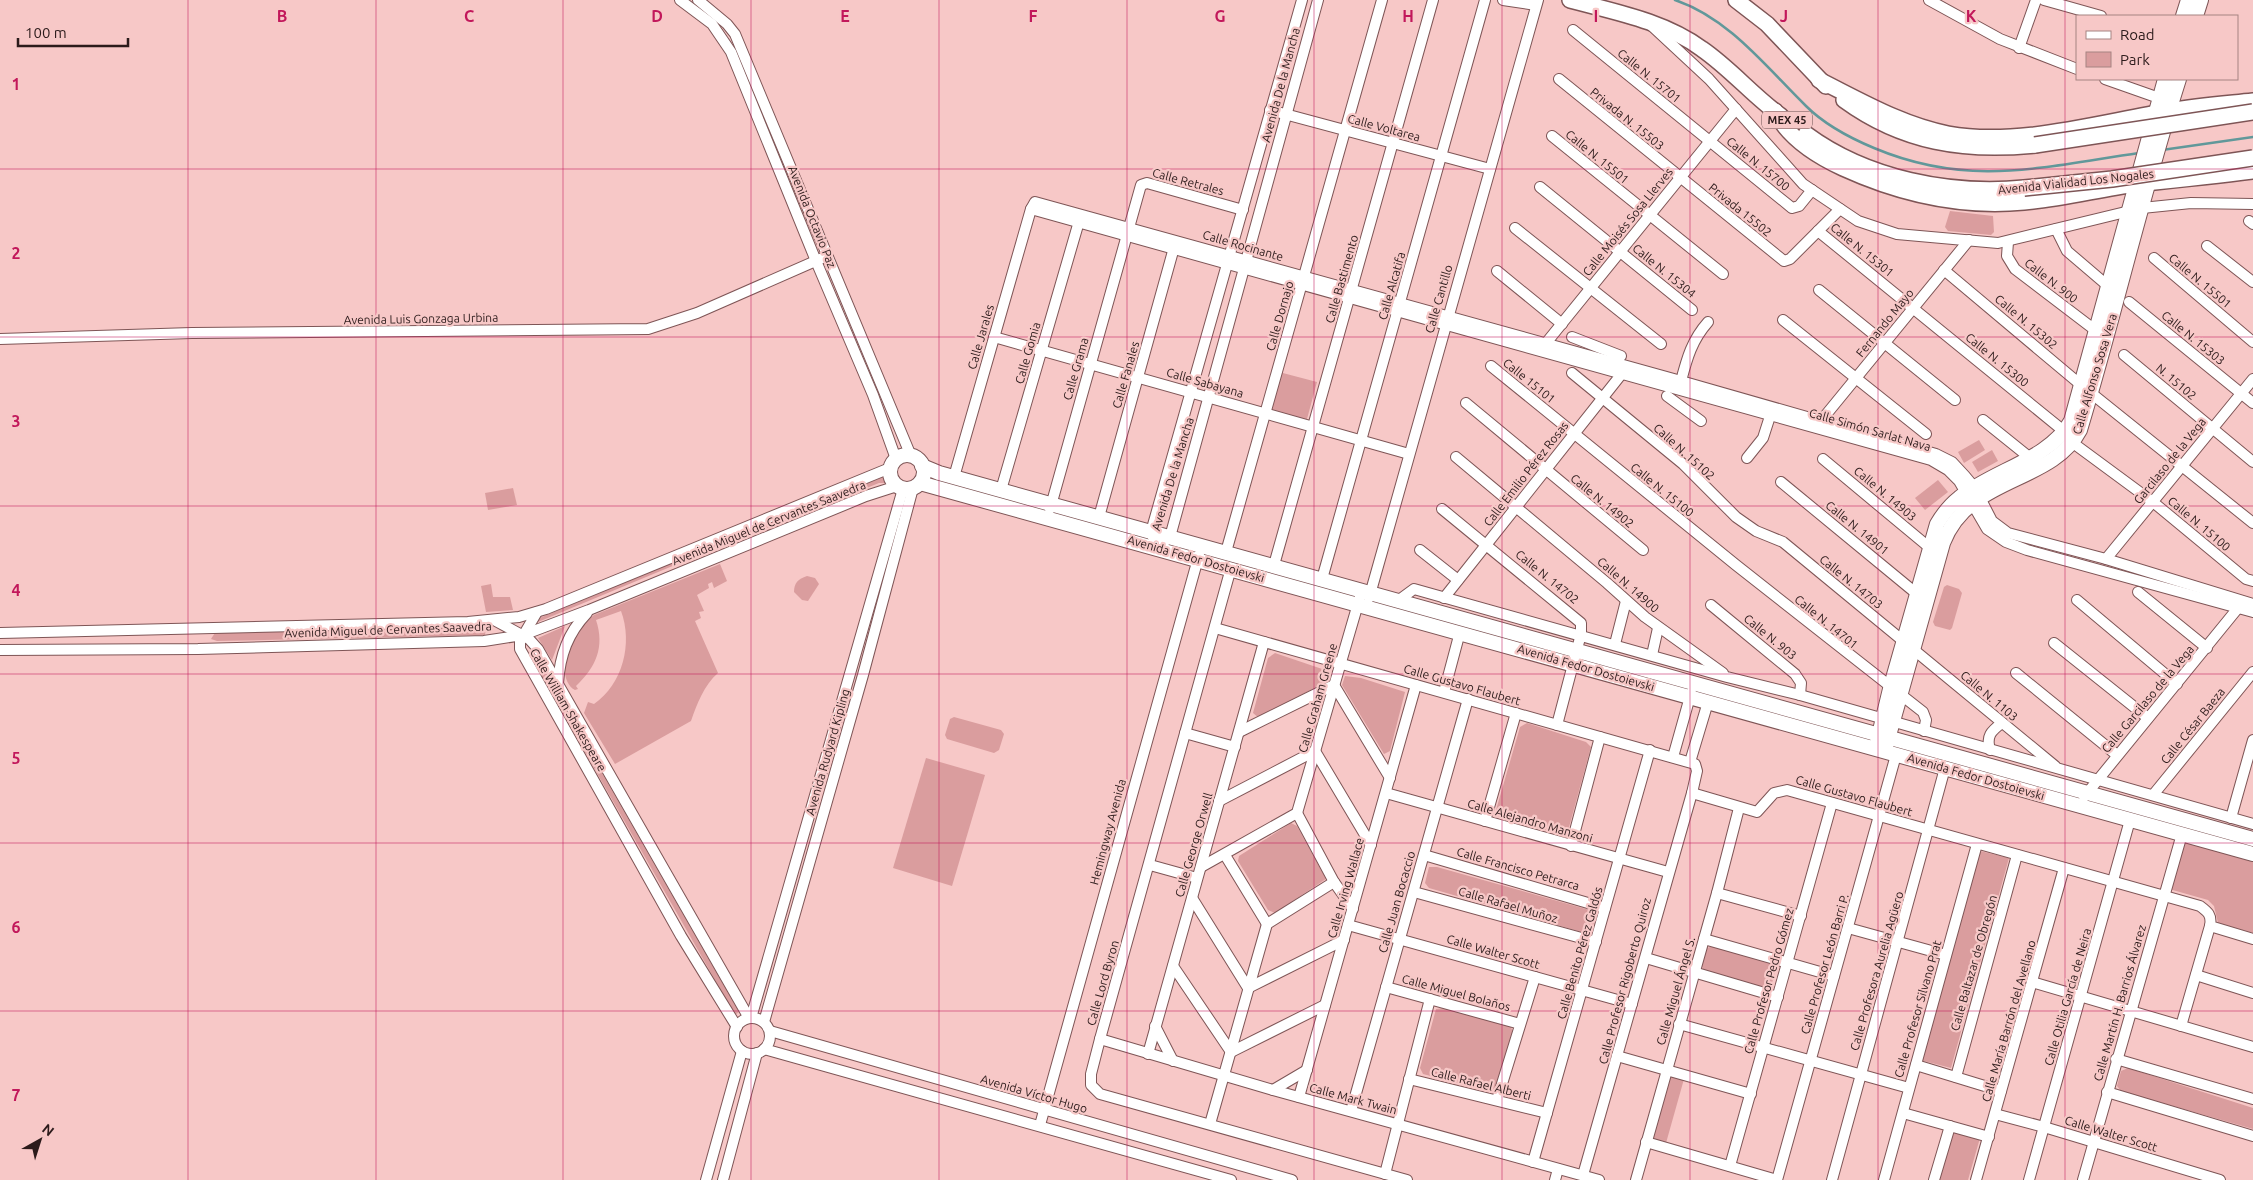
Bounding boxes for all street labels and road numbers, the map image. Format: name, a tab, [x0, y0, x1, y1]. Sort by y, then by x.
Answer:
street label: Avenida De la Mancha	[1259, 26, 1302, 143]
street label: Calle N. 15701	[1615, 46, 1683, 105]
street label: Privada N. 15503	[1588, 85, 1667, 152]
street label: Calle Voltarea	[1346, 112, 1422, 143]
road number: MEX 45	[1762, 112, 1812, 128]
street label: Calle N. 15501	[1563, 127, 1631, 186]
street label: Calle N. 15700	[1724, 134, 1793, 193]
street label: Avenida Octavio Paz	[786, 164, 839, 270]
street label: Calle Moisés Sosa Llerves	[1580, 165, 1675, 278]
street label: Calle Retrales	[1151, 166, 1225, 197]
street label: Avenida Vialidad Los Nogales	[1997, 167, 2155, 196]
street label: Privada 15502	[1707, 181, 1774, 239]
street label: Calle N. 15301	[1828, 220, 1896, 279]
street label: Calle Rocinante	[1201, 228, 1285, 263]
street label: Calle Bastimento	[1323, 233, 1360, 325]
street label: Calle N. 15304	[1630, 241, 1699, 300]
street label: Calle Alcatifa	[1376, 250, 1407, 321]
street label: Calle N. 15501	[2167, 251, 2234, 310]
street label: Calle N. 900	[2022, 256, 2081, 305]
street label: Calle Cantillo	[1423, 263, 1454, 335]
street label: Calle Dornajo	[1263, 279, 1296, 352]
street label: Fernando Mayo	[1853, 286, 1916, 359]
street label: Calle N. 15302	[1993, 292, 2060, 351]
street label: Calle Jarales	[965, 303, 996, 371]
street label: Calle N. 15303	[2159, 308, 2227, 367]
street label: Avenida Luis Gonzaga Urbina	[344, 311, 498, 326]
street label: Calle Alfonso Sosa Vera	[2070, 312, 2119, 436]
street label: Calle Gomia	[1013, 320, 1043, 385]
street label: Calle N. 15300	[1963, 330, 2032, 389]
street label: Calle Grama	[1060, 336, 1091, 402]
street label: Calle Fanales	[1110, 340, 1141, 410]
street label: Calle 15101	[1501, 356, 1558, 406]
street label: N. 15102	[2154, 361, 2199, 402]
street label: Calle Sabayana	[1165, 365, 1245, 400]
street label: Calle Simón Sarlat Nava	[1808, 406, 1932, 453]
street label: Garcilaso de la Vega	[2131, 415, 2208, 506]
street label: Avenida De la Mancha	[1149, 416, 1196, 532]
street label: Calle Emilio Pérez Rosas	[1481, 419, 1570, 529]
street label: Calle N. 15102	[1651, 421, 1717, 482]
street label: Calle N. 15100	[1628, 460, 1697, 519]
street label: Calle N. 14903	[1852, 464, 1919, 523]
street label: Calle N. 14902	[1568, 471, 1636, 530]
street label: Avenida Miguel de Cervantes Saavedra	[670, 478, 867, 567]
street label: Calle N. 15100	[2166, 494, 2233, 554]
street label: Calle N. 14901	[1823, 498, 1891, 557]
street label: Avenida Fedor Dostoievski	[1126, 533, 1266, 584]
street label: Calle N. 14702	[1513, 547, 1581, 606]
street label: Calle N. 14703	[1817, 552, 1885, 611]
street label: Calle N. 14900	[1595, 554, 1662, 615]
street label: Calle N. 14701	[1792, 592, 1860, 651]
street label: Calle N. 903	[1741, 611, 1799, 662]
street label: Avenida Miguel de Cervantes Saavedra	[284, 619, 492, 640]
street label: Calle Graham Greene	[1296, 642, 1339, 754]
street label: Avenida Fedor Dostoievski	[1516, 642, 1656, 693]
street label: Calle Garcilaso de la Vega	[2099, 642, 2196, 755]
street label: Calle William Shakespeare	[528, 646, 609, 774]
street label: Calle Gustavo Flaubert	[1402, 662, 1522, 708]
street label: Calle N. 1103	[1958, 668, 2021, 723]
street label: Calle César Baeza	[2158, 685, 2227, 766]
street label: Avenida Rudyard Kipling	[803, 687, 852, 816]
street label: Avenida Fedor Dostoievski	[1906, 751, 2046, 802]
street label: Calle Gustavo Flaubert	[1794, 773, 1914, 819]
street label: Hemingway Avenida	[1087, 778, 1128, 886]
street label: Calle George Orwell	[1172, 791, 1215, 899]
street label: Calle Alejandro Manzoni	[1466, 796, 1594, 845]
street label: Calle Irving Wallace	[1325, 836, 1366, 940]
street label: Calle Francisco Petrarca	[1455, 845, 1581, 892]
street label: Calle Juan Bocaccio	[1376, 850, 1417, 954]
street label: Calle Rafael Muñoz	[1457, 884, 1560, 925]
street label: Calle Benito Pérez Galdós	[1554, 885, 1605, 1021]
street label: Calle Profesora Aurelia Agüero	[1847, 890, 1906, 1052]
street label: Calle Profesor León Barri P.	[1798, 892, 1851, 1036]
street label: Calle Baltazar de Obregón	[1948, 893, 1999, 1032]
street label: Calle Profesor Rigoberto Quiroz	[1596, 896, 1653, 1065]
street label: Calle Profesor Pedro Gómez	[1741, 906, 1796, 1055]
street label: Calle Martín H. Barrios Álvarez	[2091, 923, 2148, 1083]
street label: Calle Otilia García de Neira	[2042, 927, 2093, 1067]
street label: Calle Walter Scott	[1445, 932, 1541, 971]
street label: Calle Miguel Ángel S.	[1654, 935, 1697, 1047]
street label: Calle Profesor Silvano Prat	[1892, 938, 1943, 1079]
street label: Calle María Barrón del Avellano	[1979, 938, 2038, 1103]
street label: Calle Lord Byron	[1084, 939, 1121, 1027]
street label: Calle Miguel Bolaños	[1400, 972, 1512, 1013]
street label: Calle Rafael Alberti	[1430, 1065, 1533, 1102]
street label: Avenida Víctor Hugo	[979, 1072, 1089, 1115]
street label: Calle Mark Twain	[1308, 1081, 1398, 1116]
street label: Calle Walter Scott	[2063, 1113, 2159, 1154]

